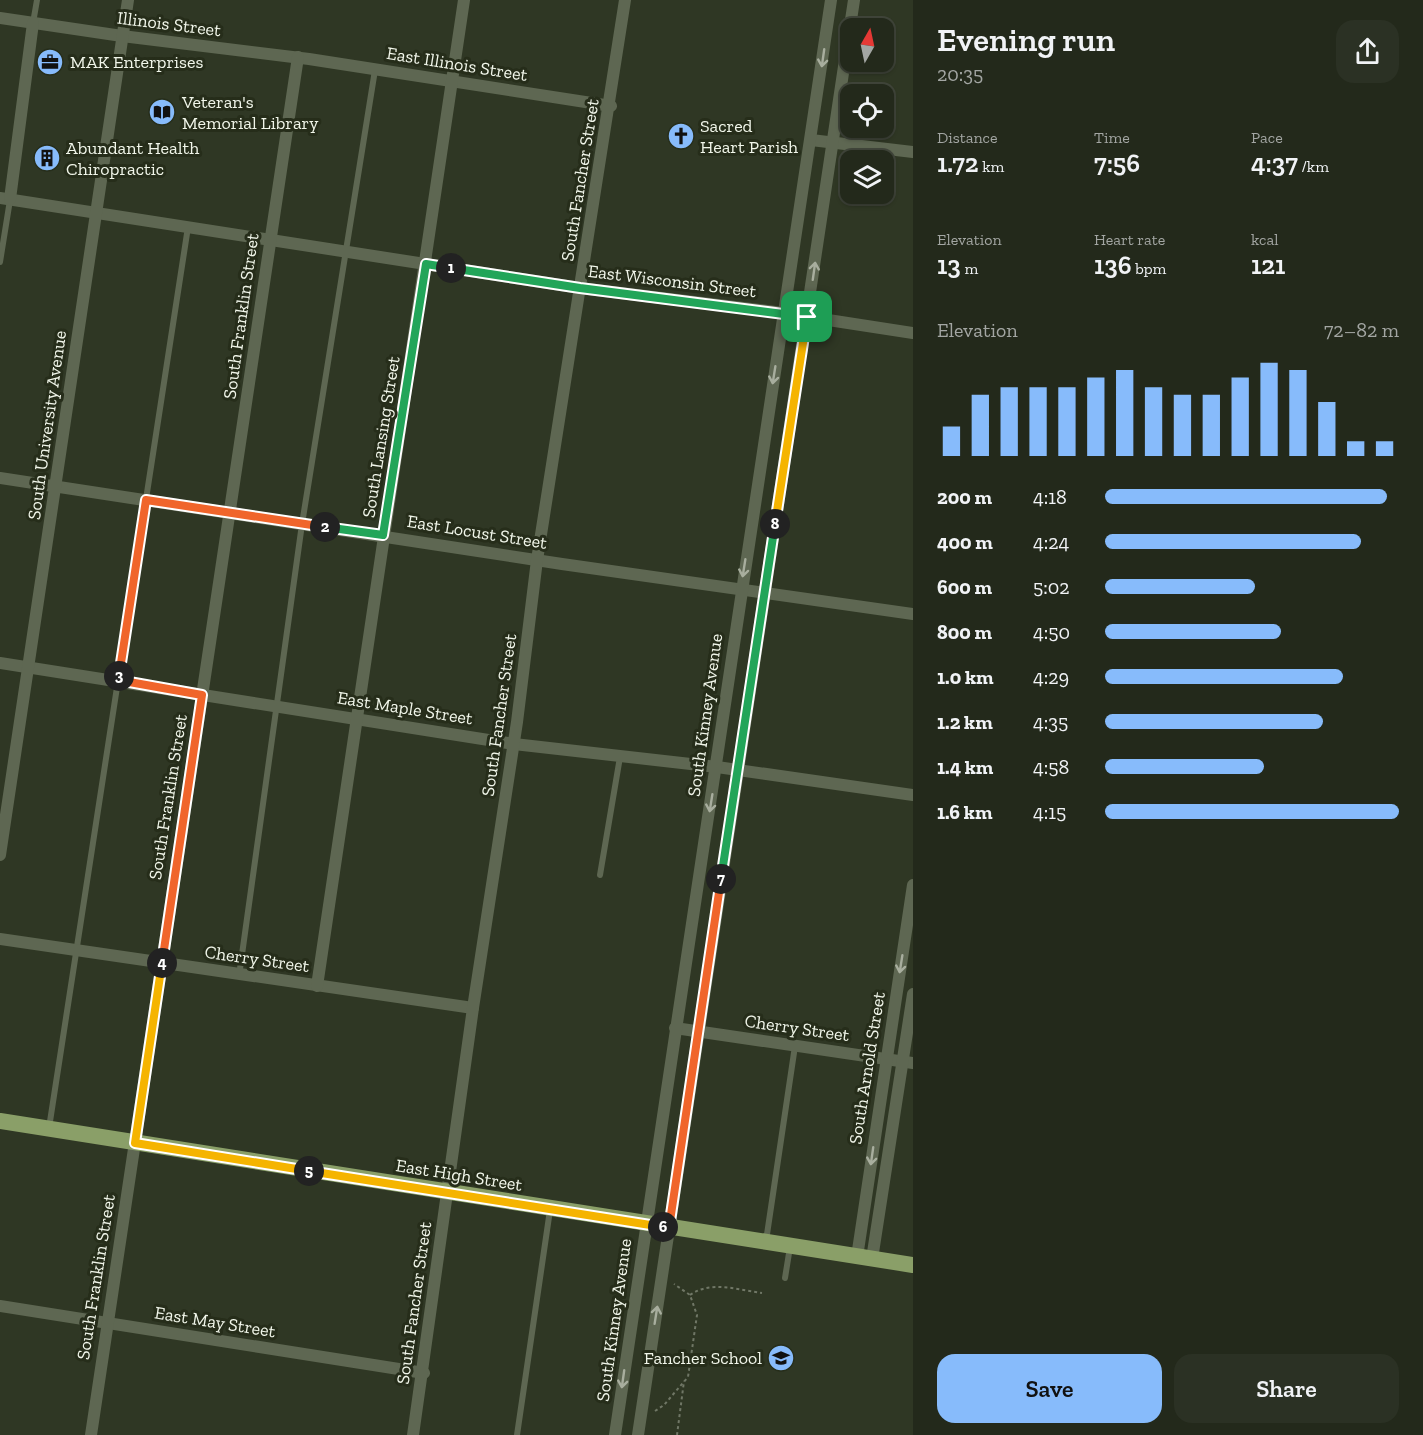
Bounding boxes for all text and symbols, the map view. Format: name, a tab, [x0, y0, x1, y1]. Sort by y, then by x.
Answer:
street label: Illinois Street	[116, 7, 222, 41]
north arrow	[840, 18, 894, 72]
map controls	[840, 18, 894, 204]
text: Evening run	[937, 20, 1115, 59]
button: share	[1336, 20, 1399, 83]
street label: East Illinois Street	[385, 42, 529, 86]
office icon: MAK Enterprises	[35, 47, 65, 77]
one-way arrow	[817, 48, 828, 67]
place label: MAK Enterprises	[70, 51, 203, 73]
text: 20:35	[937, 62, 983, 86]
button: locate	[840, 84, 894, 138]
place label: Veteran's Memorial Library	[181, 91, 319, 134]
library icon: Veteran's Memorial Library	[147, 97, 177, 127]
street label: South Fancher Street	[556, 97, 604, 263]
place label: Sacred Heart Parish	[700, 115, 798, 158]
church icon: Sacred Heart Parish	[666, 121, 696, 151]
text: Distance	[937, 128, 998, 147]
text: Time	[1094, 128, 1130, 147]
text: Pace	[1251, 128, 1283, 147]
place label: Abundant Health Chiropractic	[66, 137, 199, 180]
building icon: Abundant Health Chiropractic	[32, 143, 62, 173]
text: 1.72	[937, 147, 979, 179]
text: 7:56	[1094, 147, 1140, 179]
text: 4:37	[1251, 147, 1298, 179]
button: layers	[840, 150, 894, 204]
text: km	[979, 157, 1004, 176]
text: /km	[1298, 157, 1329, 176]
text: Elevation	[937, 230, 1002, 249]
text: Heart rate	[1094, 230, 1165, 249]
text: kcal	[1251, 230, 1278, 249]
street label: South Franklin Street	[218, 231, 264, 400]
text: 13	[937, 249, 961, 281]
text: 136	[1094, 249, 1132, 281]
text: 121	[1251, 249, 1285, 281]
pin: 1	[436, 253, 466, 283]
text: 1	[448, 258, 454, 277]
text: m	[961, 259, 978, 278]
text: bpm	[1132, 259, 1166, 278]
street label: East Wisconsin Street	[587, 260, 758, 302]
one-way arrow	[808, 261, 819, 281]
pin	[781, 291, 832, 342]
icon: arrive	[790, 300, 823, 333]
text: Elevation	[937, 318, 1018, 342]
text: 72–82 m	[1324, 318, 1399, 342]
street label: South University Avenue	[23, 329, 71, 521]
street label: South Lansing Street	[357, 354, 405, 519]
one-way arrow	[768, 365, 779, 384]
text: 200 m	[937, 485, 992, 509]
text: 4:18	[1033, 485, 1067, 509]
pin: 8	[760, 509, 790, 539]
street label: East Locust Street	[405, 510, 549, 554]
pin: 2	[310, 512, 340, 542]
text: 8	[771, 514, 779, 533]
text: 2	[321, 517, 329, 536]
text: 400 m	[937, 530, 993, 554]
text: 4:24	[1033, 530, 1069, 554]
one-way arrow	[739, 558, 750, 577]
text: 600 m	[937, 575, 992, 599]
text: 5:02	[1033, 575, 1070, 599]
text: 800 m	[937, 620, 992, 644]
text: 4:50	[1033, 620, 1070, 644]
street label: South Fancher Street	[477, 632, 521, 798]
street label: South Kinney Avenue	[683, 632, 727, 798]
pin: 3	[104, 661, 134, 691]
text: 1.0 km	[937, 665, 993, 689]
text: 4:29	[1033, 665, 1069, 689]
text: 3	[115, 666, 123, 685]
street label: East Maple Street	[336, 686, 475, 730]
text: 1.2 km	[937, 710, 993, 734]
text: 4:35	[1033, 710, 1068, 734]
street label: South Franklin Street	[144, 712, 192, 881]
text: 1.4 km	[937, 755, 993, 779]
text: 4:58	[1033, 755, 1069, 779]
one-way arrow	[705, 792, 716, 812]
text: 1.6 km	[937, 800, 992, 824]
text: 4:15	[1033, 800, 1066, 824]
pin: 7	[706, 864, 736, 894]
text: 7	[717, 869, 725, 888]
street label: Cherry Street	[203, 941, 311, 977]
pin: 4	[147, 948, 177, 978]
text: 4	[157, 953, 167, 972]
one-way arrow	[895, 953, 906, 973]
street label: South Arnold Street	[844, 990, 890, 1146]
street label: Cherry Street	[743, 1010, 851, 1046]
one-way arrow	[866, 1146, 877, 1166]
street label: East High Street	[394, 1154, 524, 1196]
pin: 5	[294, 1156, 324, 1186]
text: 5	[305, 1161, 313, 1180]
street label: South Franklin Street	[72, 1192, 120, 1361]
pin: 6	[648, 1212, 678, 1242]
text: 6	[659, 1217, 667, 1236]
street label: South Fancher Street	[392, 1220, 436, 1386]
street label: South Kinney Avenue	[592, 1237, 636, 1403]
street label: East May Street	[153, 1302, 277, 1342]
one-way arrow	[651, 1305, 662, 1325]
school or university icon: Fancher School	[766, 1343, 796, 1373]
place label: Fancher School	[644, 1347, 762, 1369]
button: Save	[937, 1354, 1162, 1423]
button: Share	[1174, 1354, 1399, 1423]
one-way arrow	[618, 1369, 629, 1388]

